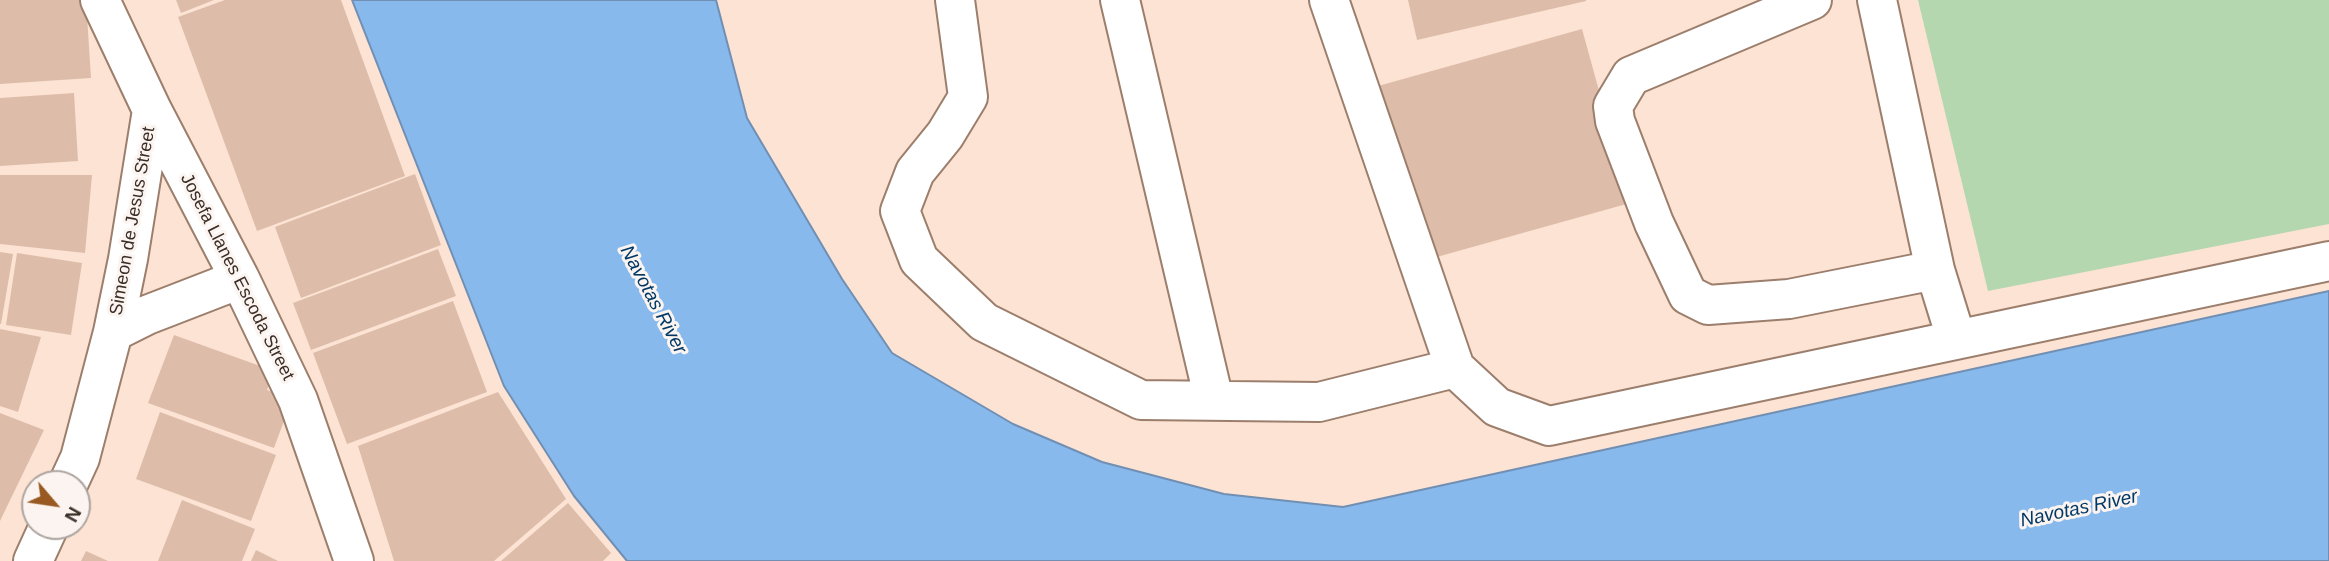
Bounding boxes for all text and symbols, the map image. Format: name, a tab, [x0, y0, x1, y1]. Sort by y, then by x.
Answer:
street label: Simeon de Jesus Street	[106, 125, 160, 317]
street label: Josefa Llanes Escoda Street	[175, 170, 299, 384]
water label: Navotas River	[615, 242, 691, 358]
north arrow	[21, 470, 91, 540]
water label: Navotas River	[2018, 485, 2140, 533]
text: N	[61, 503, 86, 526]

